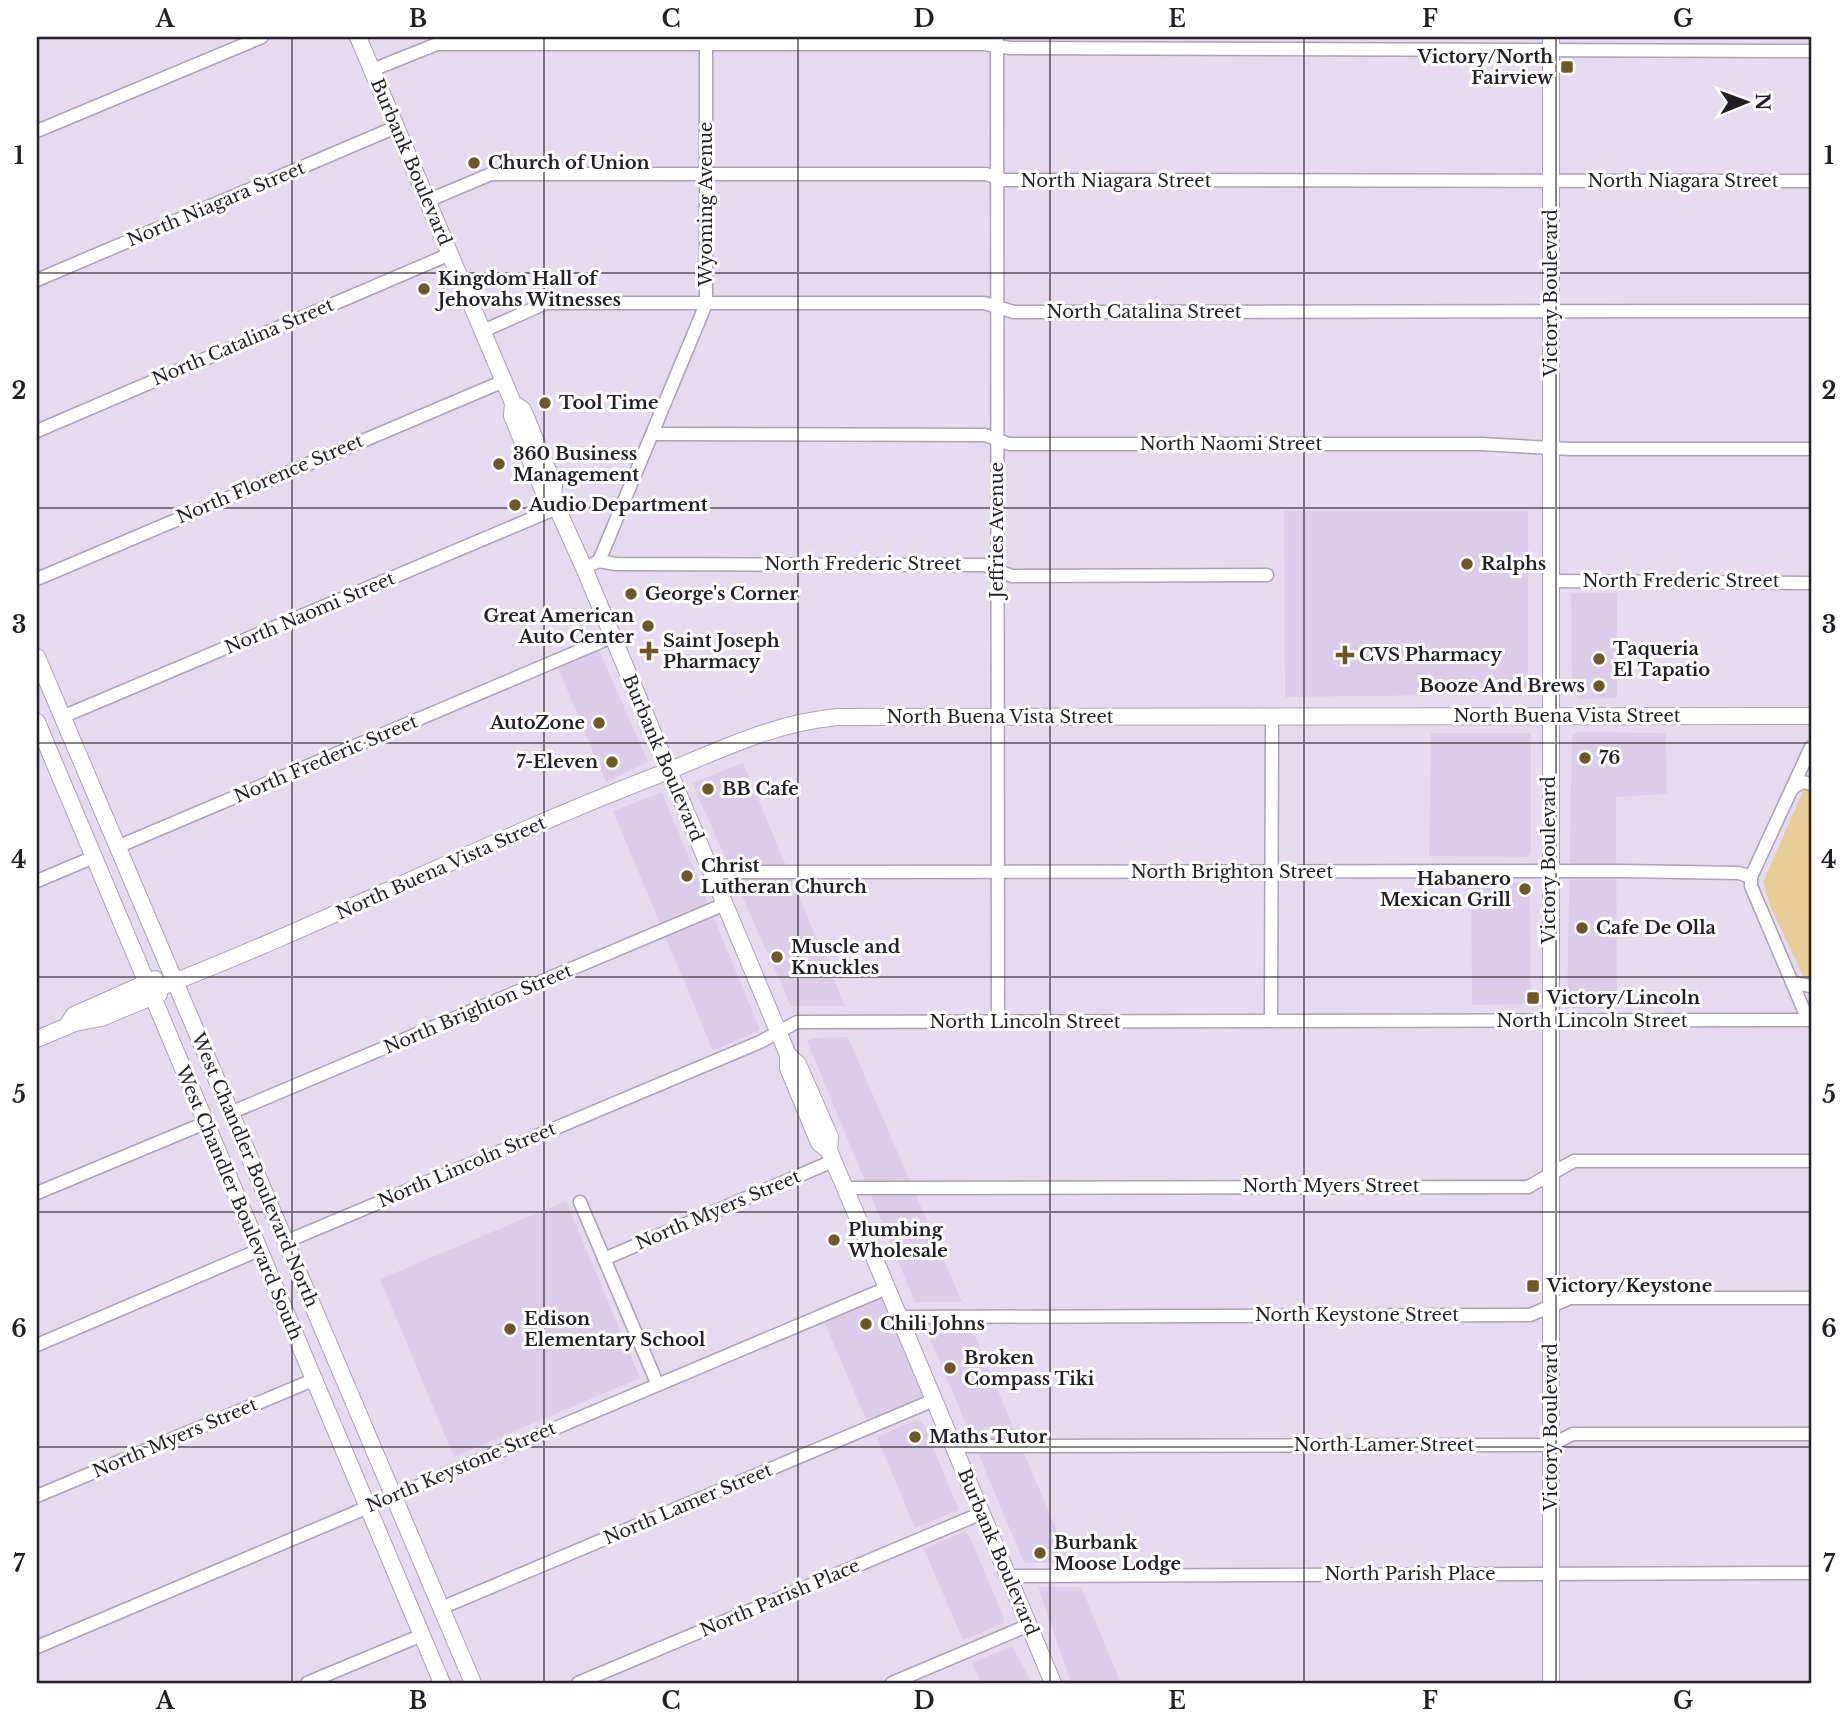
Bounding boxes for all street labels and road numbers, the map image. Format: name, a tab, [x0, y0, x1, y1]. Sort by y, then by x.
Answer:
street label: Burbank Boulevard	[366, 75, 456, 249]
street label: Wyoming Avenue	[695, 122, 717, 287]
street label: North Niagara Street	[124, 156, 308, 251]
street label: North Niagara Street	[1021, 170, 1212, 192]
street label: North Niagara Street	[1588, 170, 1779, 192]
street label: Victory Boulevard	[1540, 209, 1562, 378]
street label: North Catalina Street	[149, 294, 337, 390]
street label: North Catalina Street	[1046, 301, 1242, 323]
street label: North Florence Street	[173, 430, 367, 528]
street label: North Naomi Street	[1140, 433, 1322, 455]
street label: Jeffries Avenue	[986, 462, 1008, 600]
street label: North Frederic Street	[764, 553, 962, 575]
street label: North Naomi Street	[222, 567, 398, 659]
street label: North Frederic Street	[1582, 570, 1780, 592]
street label: Burbank Boulevard	[618, 671, 708, 845]
street label: North Buena Vista Street	[1453, 705, 1681, 727]
street label: North Buena Vista Street	[886, 706, 1114, 728]
street label: North Frederic Street	[231, 710, 421, 808]
street label: Victory Boulevard	[1538, 776, 1560, 945]
street label: North Buena Vista Street	[333, 812, 549, 924]
street label: North Brighton Street	[1131, 861, 1333, 883]
street label: North Brighton Street	[381, 959, 576, 1059]
street label: North Lincoln Street	[1497, 1010, 1688, 1032]
street label: North Lincoln Street	[930, 1011, 1121, 1033]
street label: West Chandler Boulevard North	[187, 1028, 323, 1311]
street label: West Chandler Boulevard South	[171, 1062, 307, 1343]
street label: North Lincoln Street	[375, 1117, 559, 1212]
street label: North Myers Street	[632, 1165, 804, 1255]
street label: North Myers Street	[1243, 1175, 1420, 1197]
street label: North Keystone Street	[1255, 1304, 1459, 1326]
street label: Victory Boulevard	[1540, 1343, 1562, 1512]
street label: North Myers Street	[89, 1393, 261, 1483]
street label: North Keystone Street	[363, 1417, 559, 1517]
street label: North Lamer Street	[1294, 1434, 1474, 1456]
street label: North Lamer Street	[601, 1459, 776, 1549]
street label: Burbank Boulevard	[953, 1465, 1043, 1639]
street label: North Parish Place	[697, 1554, 863, 1642]
street label: North Parish Place	[1324, 1563, 1496, 1585]

